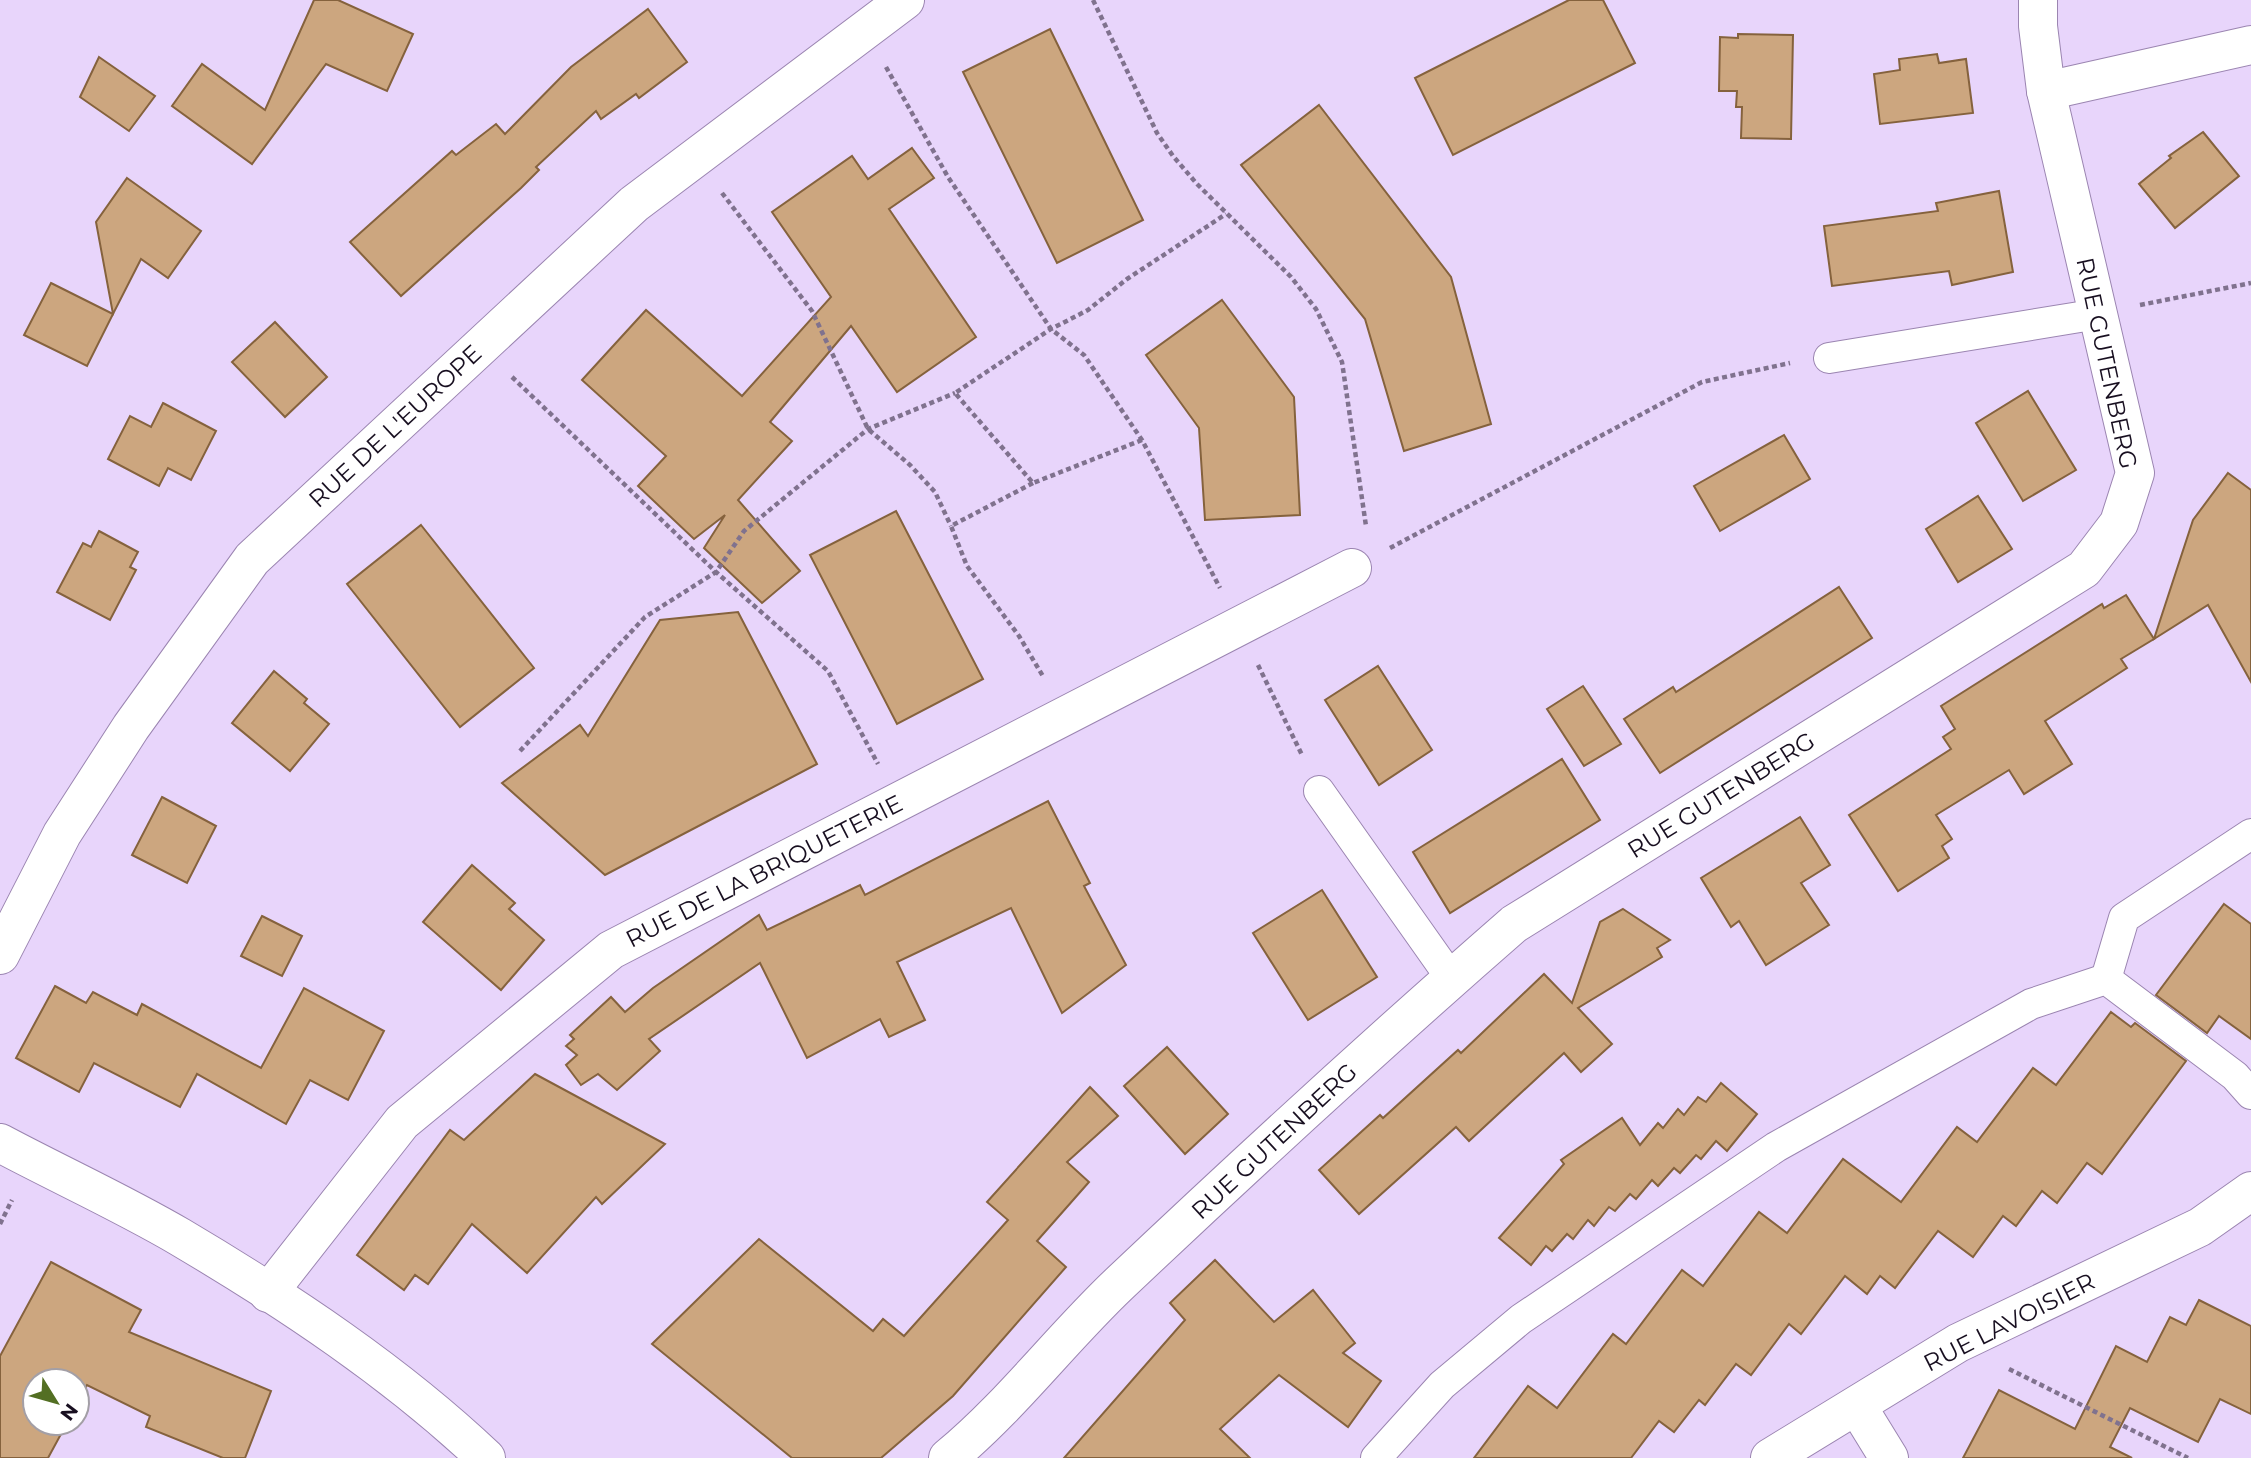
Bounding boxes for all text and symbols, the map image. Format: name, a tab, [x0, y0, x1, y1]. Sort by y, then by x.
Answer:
street label: RUE GUTENBERG	[2070, 255, 2144, 471]
street label: RUE DE L'EUROPE	[303, 339, 487, 513]
street label: RUE GUTENBERG	[1622, 726, 1820, 864]
street label: RUE DE LA BRIQUETERIE	[621, 788, 907, 954]
street label: RUE GUTENBERG	[1185, 1057, 1363, 1225]
street label: RUE LAVOISIER	[1919, 1266, 2099, 1378]
north arrow	[21, 1367, 91, 1437]
text: N	[55, 1399, 83, 1425]

